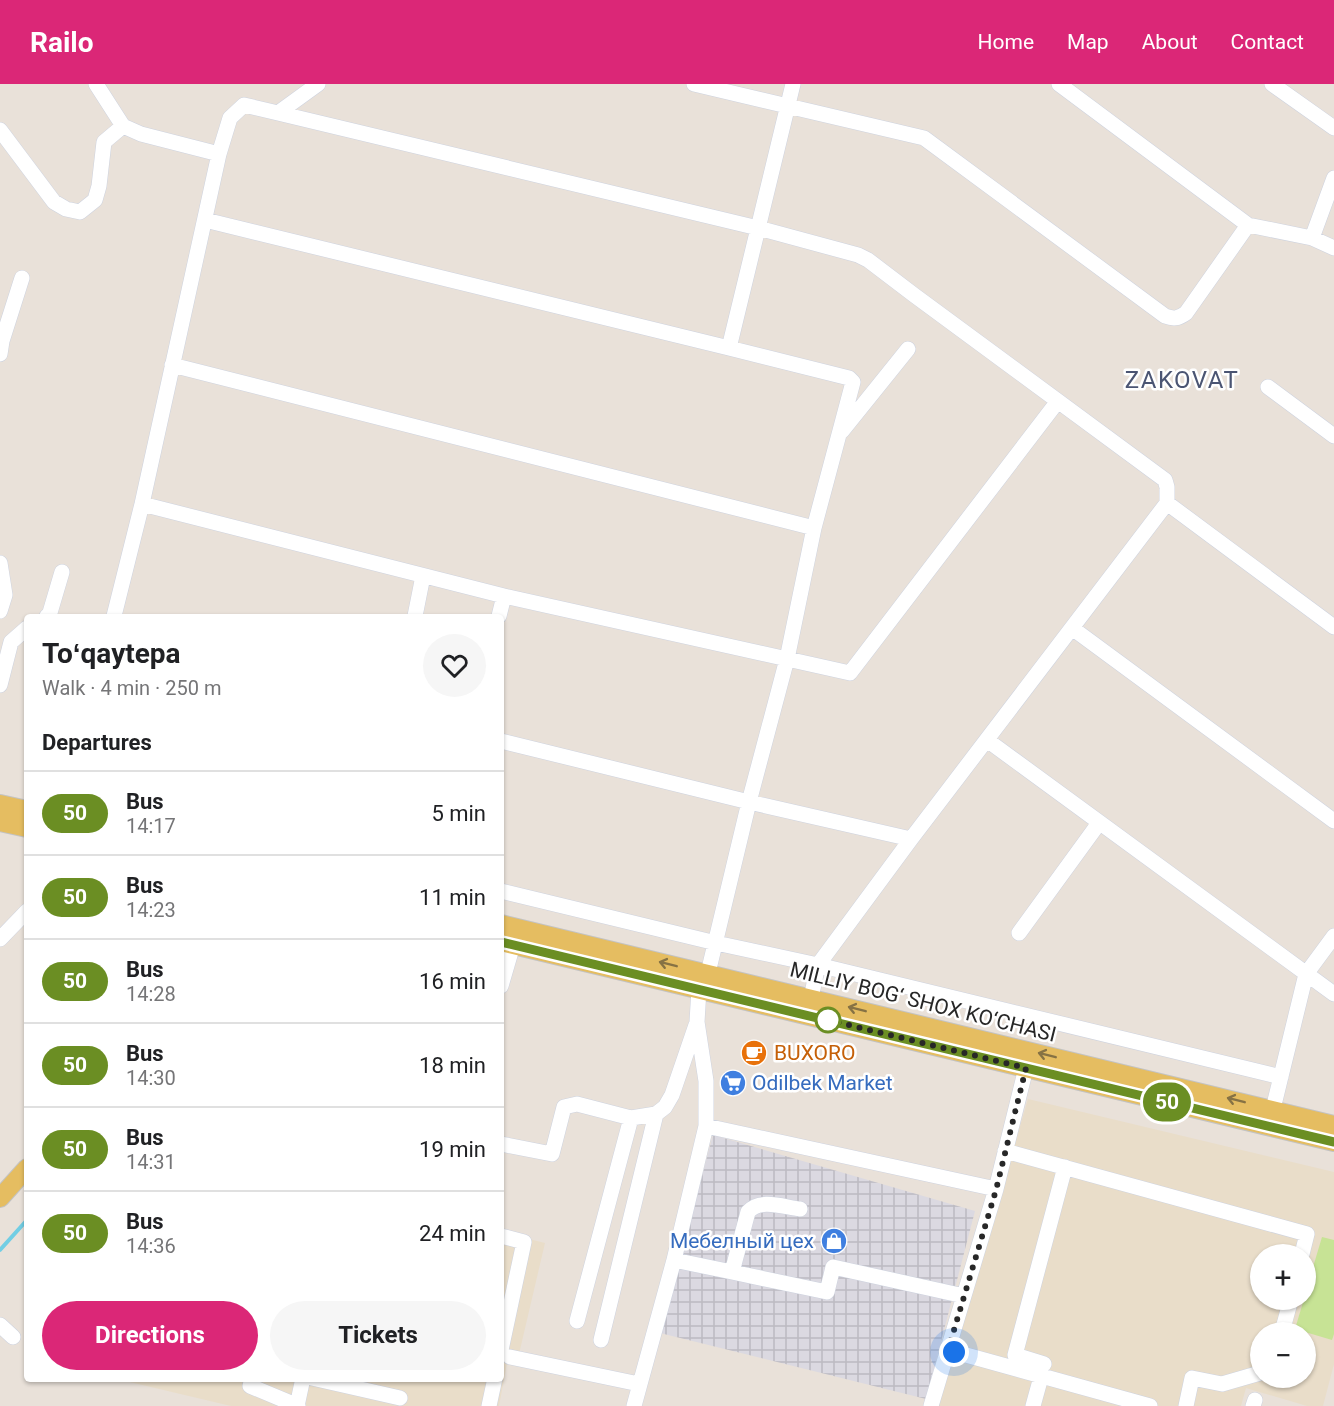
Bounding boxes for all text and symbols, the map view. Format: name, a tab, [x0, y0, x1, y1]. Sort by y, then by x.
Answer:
text: Railo	[30, 26, 94, 59]
text: Home	[978, 30, 1034, 54]
text: Map	[1067, 30, 1109, 54]
text: About	[1142, 30, 1198, 54]
text: Contact	[1231, 30, 1304, 54]
district label: ZAKOVAT	[1125, 366, 1239, 394]
button: heart	[423, 634, 486, 697]
text: Toʻqaytepa	[42, 637, 181, 670]
text: Walk · 4 min · 250 m	[42, 676, 221, 700]
text: Departures	[42, 730, 152, 755]
text: Bus	[126, 789, 164, 814]
text: 50	[63, 801, 87, 825]
text: 5 min	[431, 801, 486, 826]
text: 14:17	[126, 814, 176, 838]
text: Bus	[126, 873, 164, 898]
text: 50	[63, 885, 87, 909]
text: 11 min	[419, 885, 486, 910]
text: 14:23	[126, 898, 176, 922]
text: Bus	[126, 957, 164, 982]
street label: MILLIY BOG‘ SHOX KO‘CHASI	[787, 957, 1059, 1047]
one-way arrow	[658, 958, 678, 969]
text: 50	[63, 969, 87, 993]
text: 16 min	[419, 969, 486, 994]
text: 14:28	[126, 982, 176, 1006]
one-way arrow	[848, 1003, 867, 1015]
unlabelled marker	[815, 1007, 841, 1033]
cafe icon: BUXORO	[739, 1038, 769, 1068]
text: Bus	[126, 1041, 164, 1066]
place label: BUXORO	[774, 1041, 855, 1065]
one-way arrow	[1038, 1048, 1057, 1060]
text: 50	[63, 1053, 87, 1077]
text: 18 min	[419, 1053, 486, 1078]
text: 14:30	[126, 1066, 176, 1090]
supermarket icon: Odilbek Market	[718, 1068, 748, 1098]
place label: Odilbek Market	[752, 1071, 893, 1095]
line badge: 50	[1140, 1082, 1194, 1122]
text: 50	[1155, 1090, 1179, 1114]
one-way arrow	[1227, 1094, 1246, 1106]
text: Bus	[126, 1125, 164, 1150]
text: 50	[63, 1137, 87, 1161]
text: 19 min	[419, 1137, 486, 1162]
text: 14:31	[126, 1150, 176, 1174]
text: Bus	[126, 1209, 164, 1234]
text: 50	[63, 1221, 87, 1245]
text: 24 min	[419, 1221, 486, 1246]
shop icon: Мебелный цех	[819, 1226, 849, 1256]
place label: Мебелный цех	[670, 1229, 814, 1253]
text: 14:36	[126, 1234, 176, 1258]
map controls	[1250, 1244, 1316, 1388]
button: +	[1250, 1244, 1316, 1310]
button: Directions	[42, 1301, 258, 1370]
button: Tickets	[270, 1301, 486, 1370]
button: −	[1250, 1322, 1316, 1388]
your location	[939, 1337, 969, 1367]

